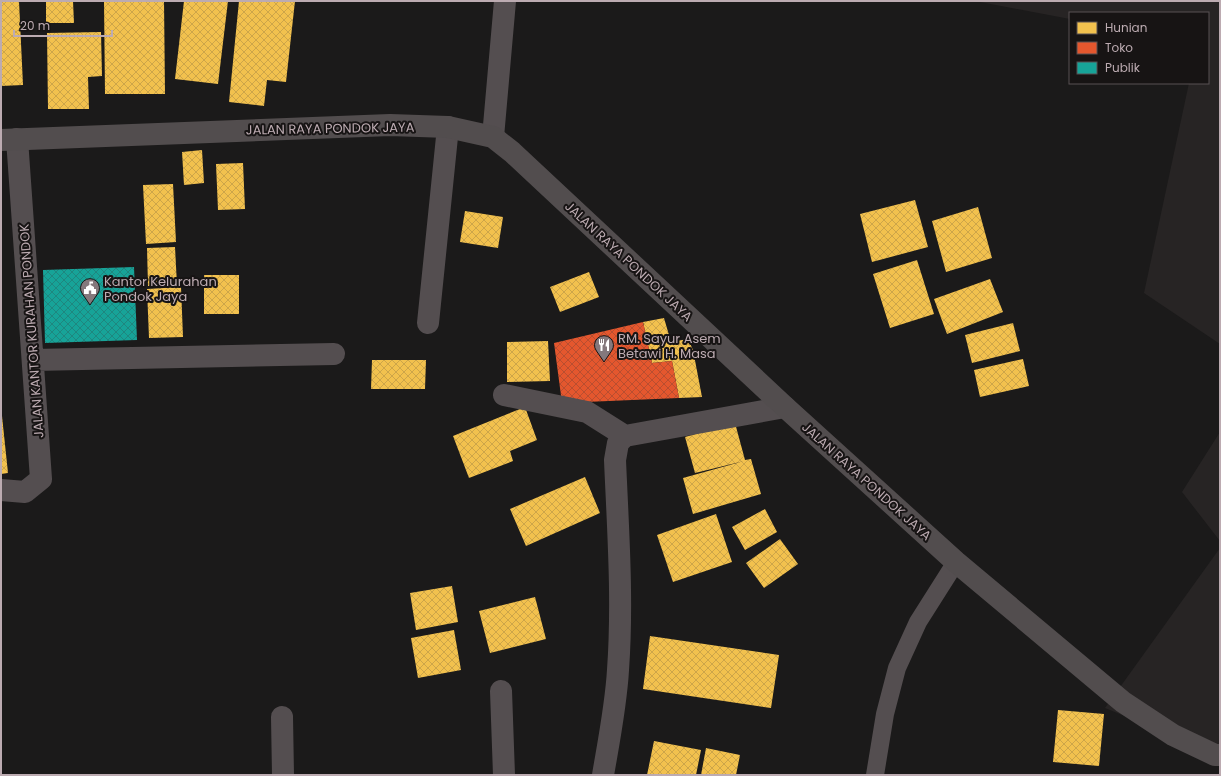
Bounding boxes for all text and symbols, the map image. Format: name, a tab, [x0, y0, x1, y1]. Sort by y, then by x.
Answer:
scale bar	[14, 12, 112, 38]
legend	[1069, 12, 1209, 84]
text: 20 m	[20, 17, 50, 34]
text: Hunian	[1105, 19, 1147, 36]
text: Toko	[1105, 39, 1133, 56]
text: Publik	[1105, 59, 1141, 76]
street label: JALAN RAYA PONDOK JAYA	[246, 118, 415, 139]
street label: JALAN RAYA PONDOK JAYA	[560, 197, 697, 326]
street label: JALAN KANTOR KURAHAN PONDOK	[15, 223, 48, 439]
place label: Kantor Kelurahan Pondok Jaya	[104, 272, 217, 306]
public building icon: Kantor Kelurahan Pondok Jaya	[79, 277, 101, 305]
place label: RM. Sayur Asem Betawi H. Masa	[618, 329, 721, 363]
restaurant icon: RM. Sayur Asem Betawi H. Masa	[593, 334, 615, 362]
street label: JALAN RAYA PONDOK JAYA	[798, 418, 936, 545]

